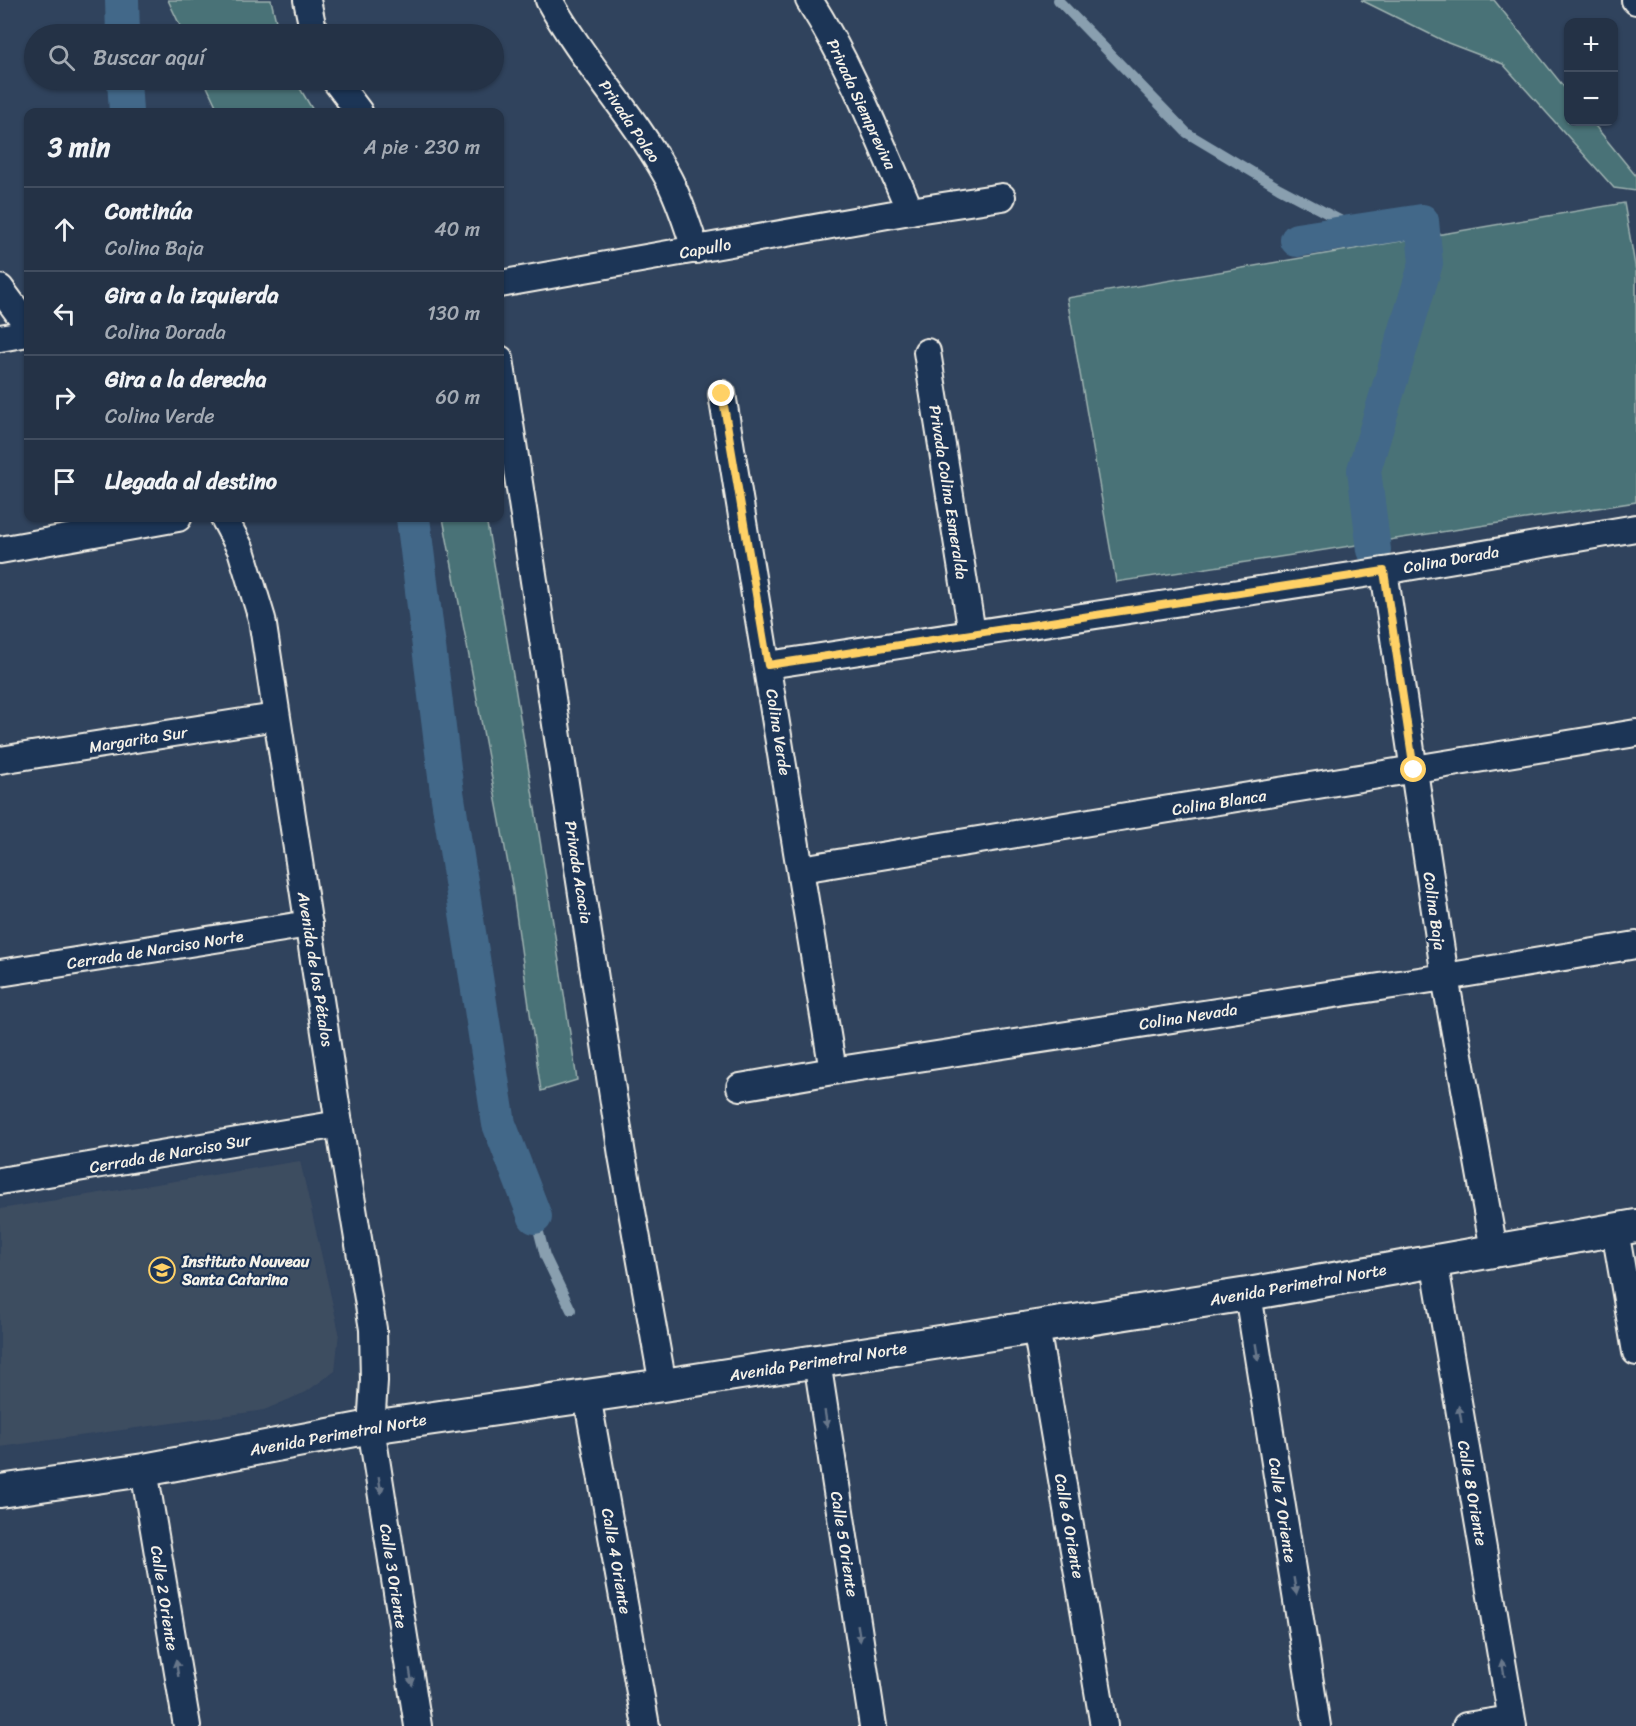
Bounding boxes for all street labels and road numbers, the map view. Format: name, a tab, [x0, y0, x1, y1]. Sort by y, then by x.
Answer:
street label: Privada Siempreviva	[818, 34, 905, 175]
street label: Privada Poleo	[591, 74, 668, 169]
street label: Capullo	[677, 230, 733, 267]
street label: Privada Colina Esmeralda	[920, 403, 977, 581]
street label: Colina Dorada	[1401, 537, 1501, 582]
street label: Colina Verde	[757, 687, 800, 778]
street label: Margarita Sur	[87, 717, 191, 762]
street label: Colina Blanca	[1170, 781, 1269, 824]
street label: Privada Acacia	[556, 819, 601, 926]
street label: Colina Baja	[1415, 870, 1454, 953]
street label: Avenida de los Pétalos	[289, 889, 342, 1049]
street label: Cerrada de Narciso Norte	[65, 921, 246, 978]
street label: Colina Nevada	[1137, 994, 1239, 1039]
street label: Cerrada de Narciso Sur	[87, 1125, 255, 1182]
street label: Avenida Perimetral Norte	[1206, 1255, 1389, 1314]
street label: Avenida Perimetral Norte	[726, 1333, 909, 1390]
street label: Avenida Perimetral Norte	[246, 1405, 429, 1464]
street label: Calle 8 Oriente	[1449, 1438, 1496, 1548]
street label: Calle 7 Oriente	[1260, 1455, 1305, 1565]
street label: Calle 6 Oriente	[1046, 1471, 1093, 1581]
street label: Calle 5 Oriente	[822, 1489, 867, 1599]
street label: Calle 4 Oriente	[593, 1506, 640, 1616]
street label: Calle 3 Oriente	[371, 1522, 416, 1631]
street label: Calle 2 Oriente	[142, 1543, 187, 1653]

